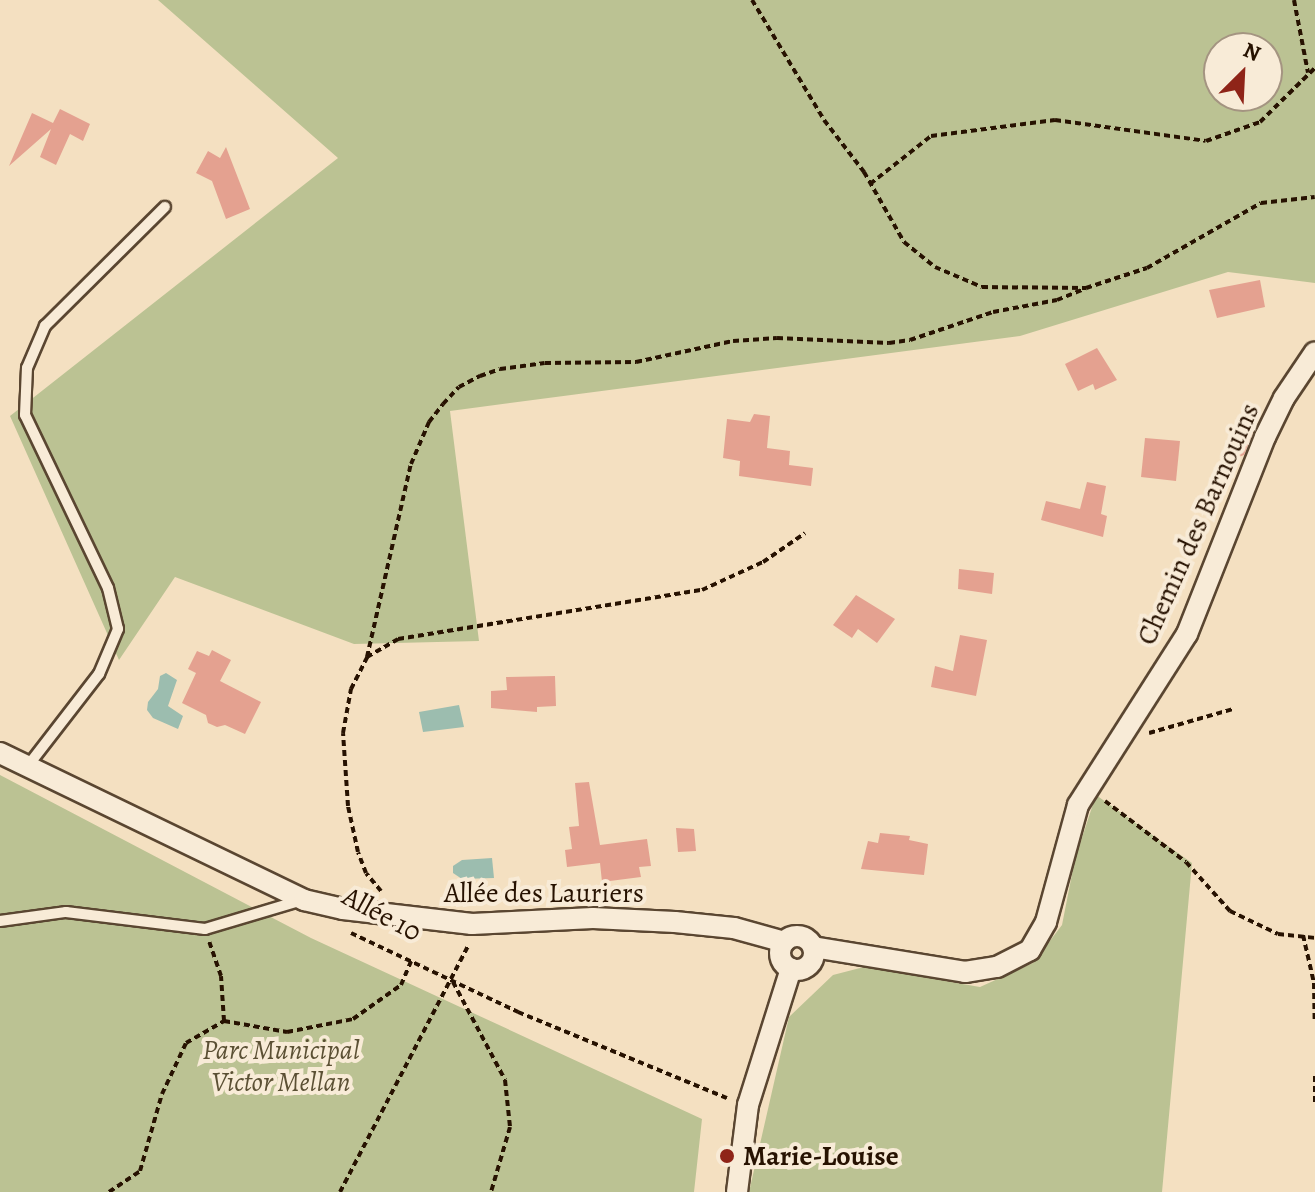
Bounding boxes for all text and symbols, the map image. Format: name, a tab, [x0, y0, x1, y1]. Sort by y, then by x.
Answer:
north arrow	[1203, 32, 1283, 112]
text: N	[1239, 35, 1265, 69]
street label: Chemin des Barnouins	[1130, 398, 1266, 650]
street label: Allée des Lauriers	[444, 876, 644, 910]
street label: Allée 10	[337, 879, 427, 949]
park label: Parc Municipal Victor Mellan	[202, 1033, 360, 1099]
place label: Marie-Louise	[743, 1139, 899, 1173]
marker: Marie-Louise	[718, 1147, 736, 1165]

